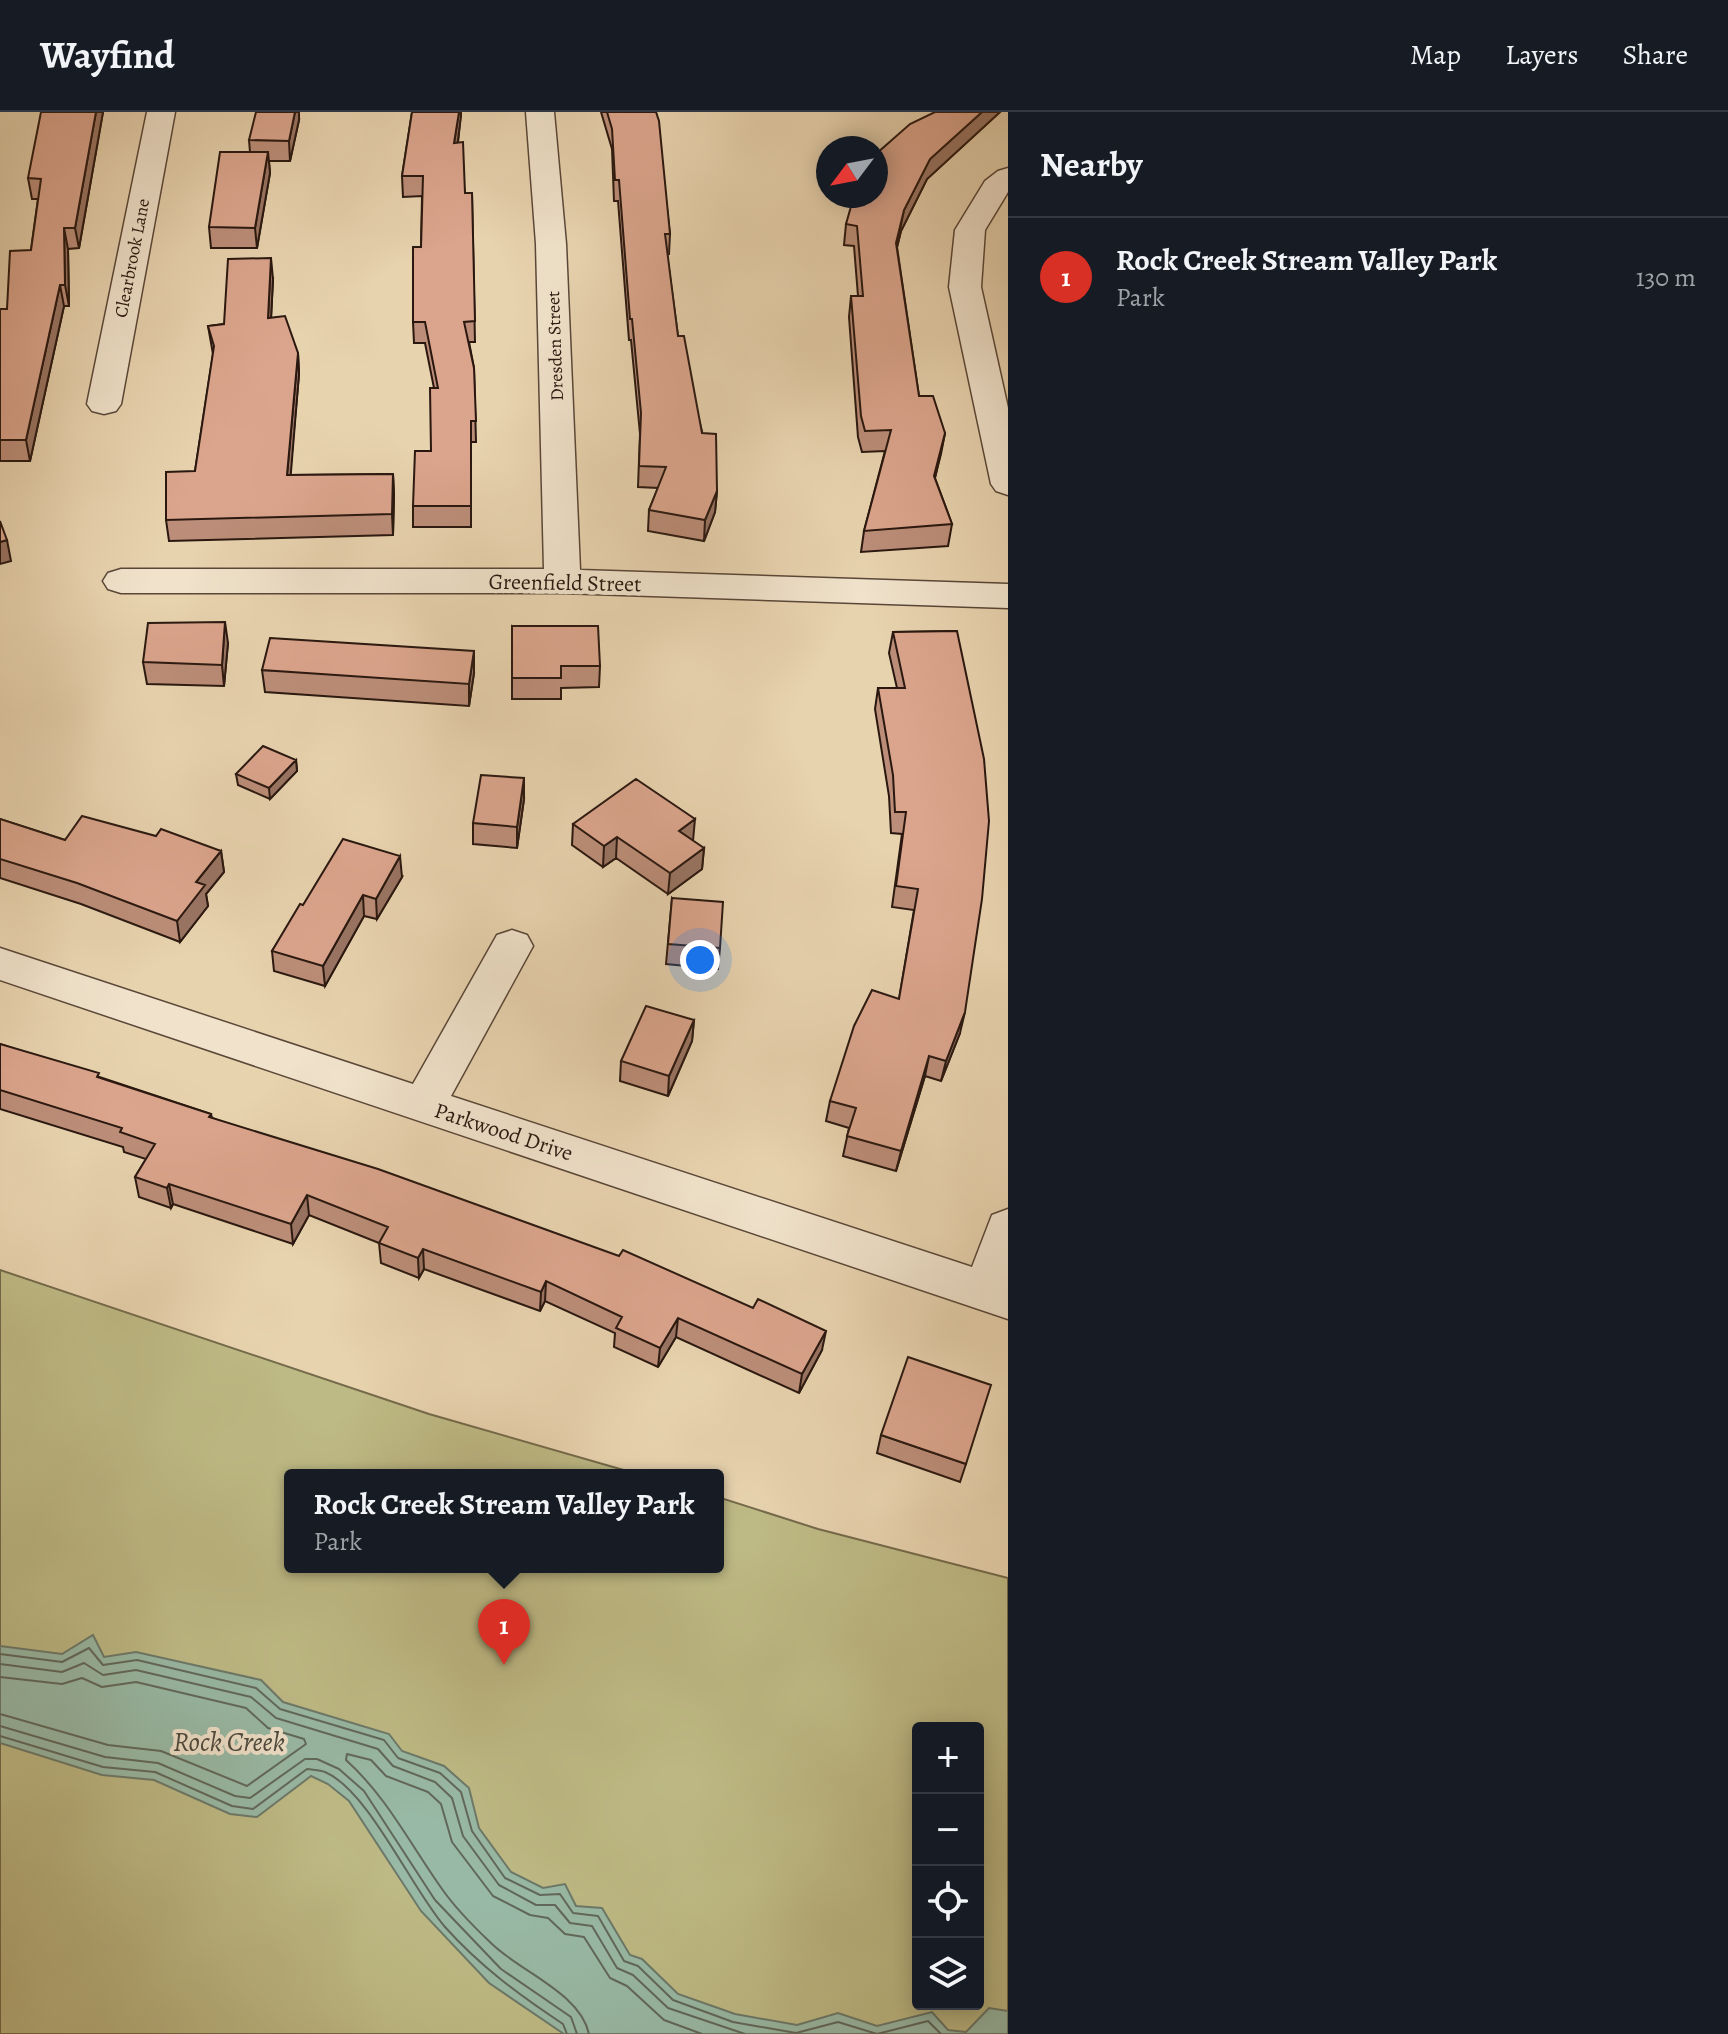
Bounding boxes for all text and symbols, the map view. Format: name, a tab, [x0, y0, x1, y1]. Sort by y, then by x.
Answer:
text: Wayfind	[40, 29, 175, 81]
text: Map	[1410, 36, 1461, 74]
text: Layers	[1505, 36, 1578, 74]
text: Share	[1622, 36, 1688, 74]
north arrow	[816, 136, 888, 208]
text: Nearby	[1040, 141, 1143, 188]
street label: Clearbrook Lane	[109, 196, 155, 320]
text: Rock Creek Stream Valley Park	[1116, 240, 1497, 280]
text: 1	[1061, 260, 1071, 295]
text: 130 m	[1636, 260, 1696, 295]
text: Park	[1116, 280, 1165, 315]
street label: Dresden Street	[541, 291, 569, 401]
street label: Greenfield Street	[488, 567, 642, 599]
your location	[680, 940, 720, 980]
street label: Parkwood Drive	[431, 1095, 577, 1168]
popup	[284, 1469, 724, 1573]
text: Rock Creek Stream Valley Park	[313, 1484, 695, 1524]
text: Park	[313, 1524, 362, 1559]
pin: 1	[478, 1599, 530, 1665]
map controls	[912, 1722, 984, 2010]
button: +	[912, 1722, 984, 1794]
water label: Rock Creek	[173, 1723, 285, 1761]
button: −	[912, 1794, 984, 1866]
button: locate	[912, 1866, 984, 1938]
button: layers	[912, 1938, 984, 2010]

